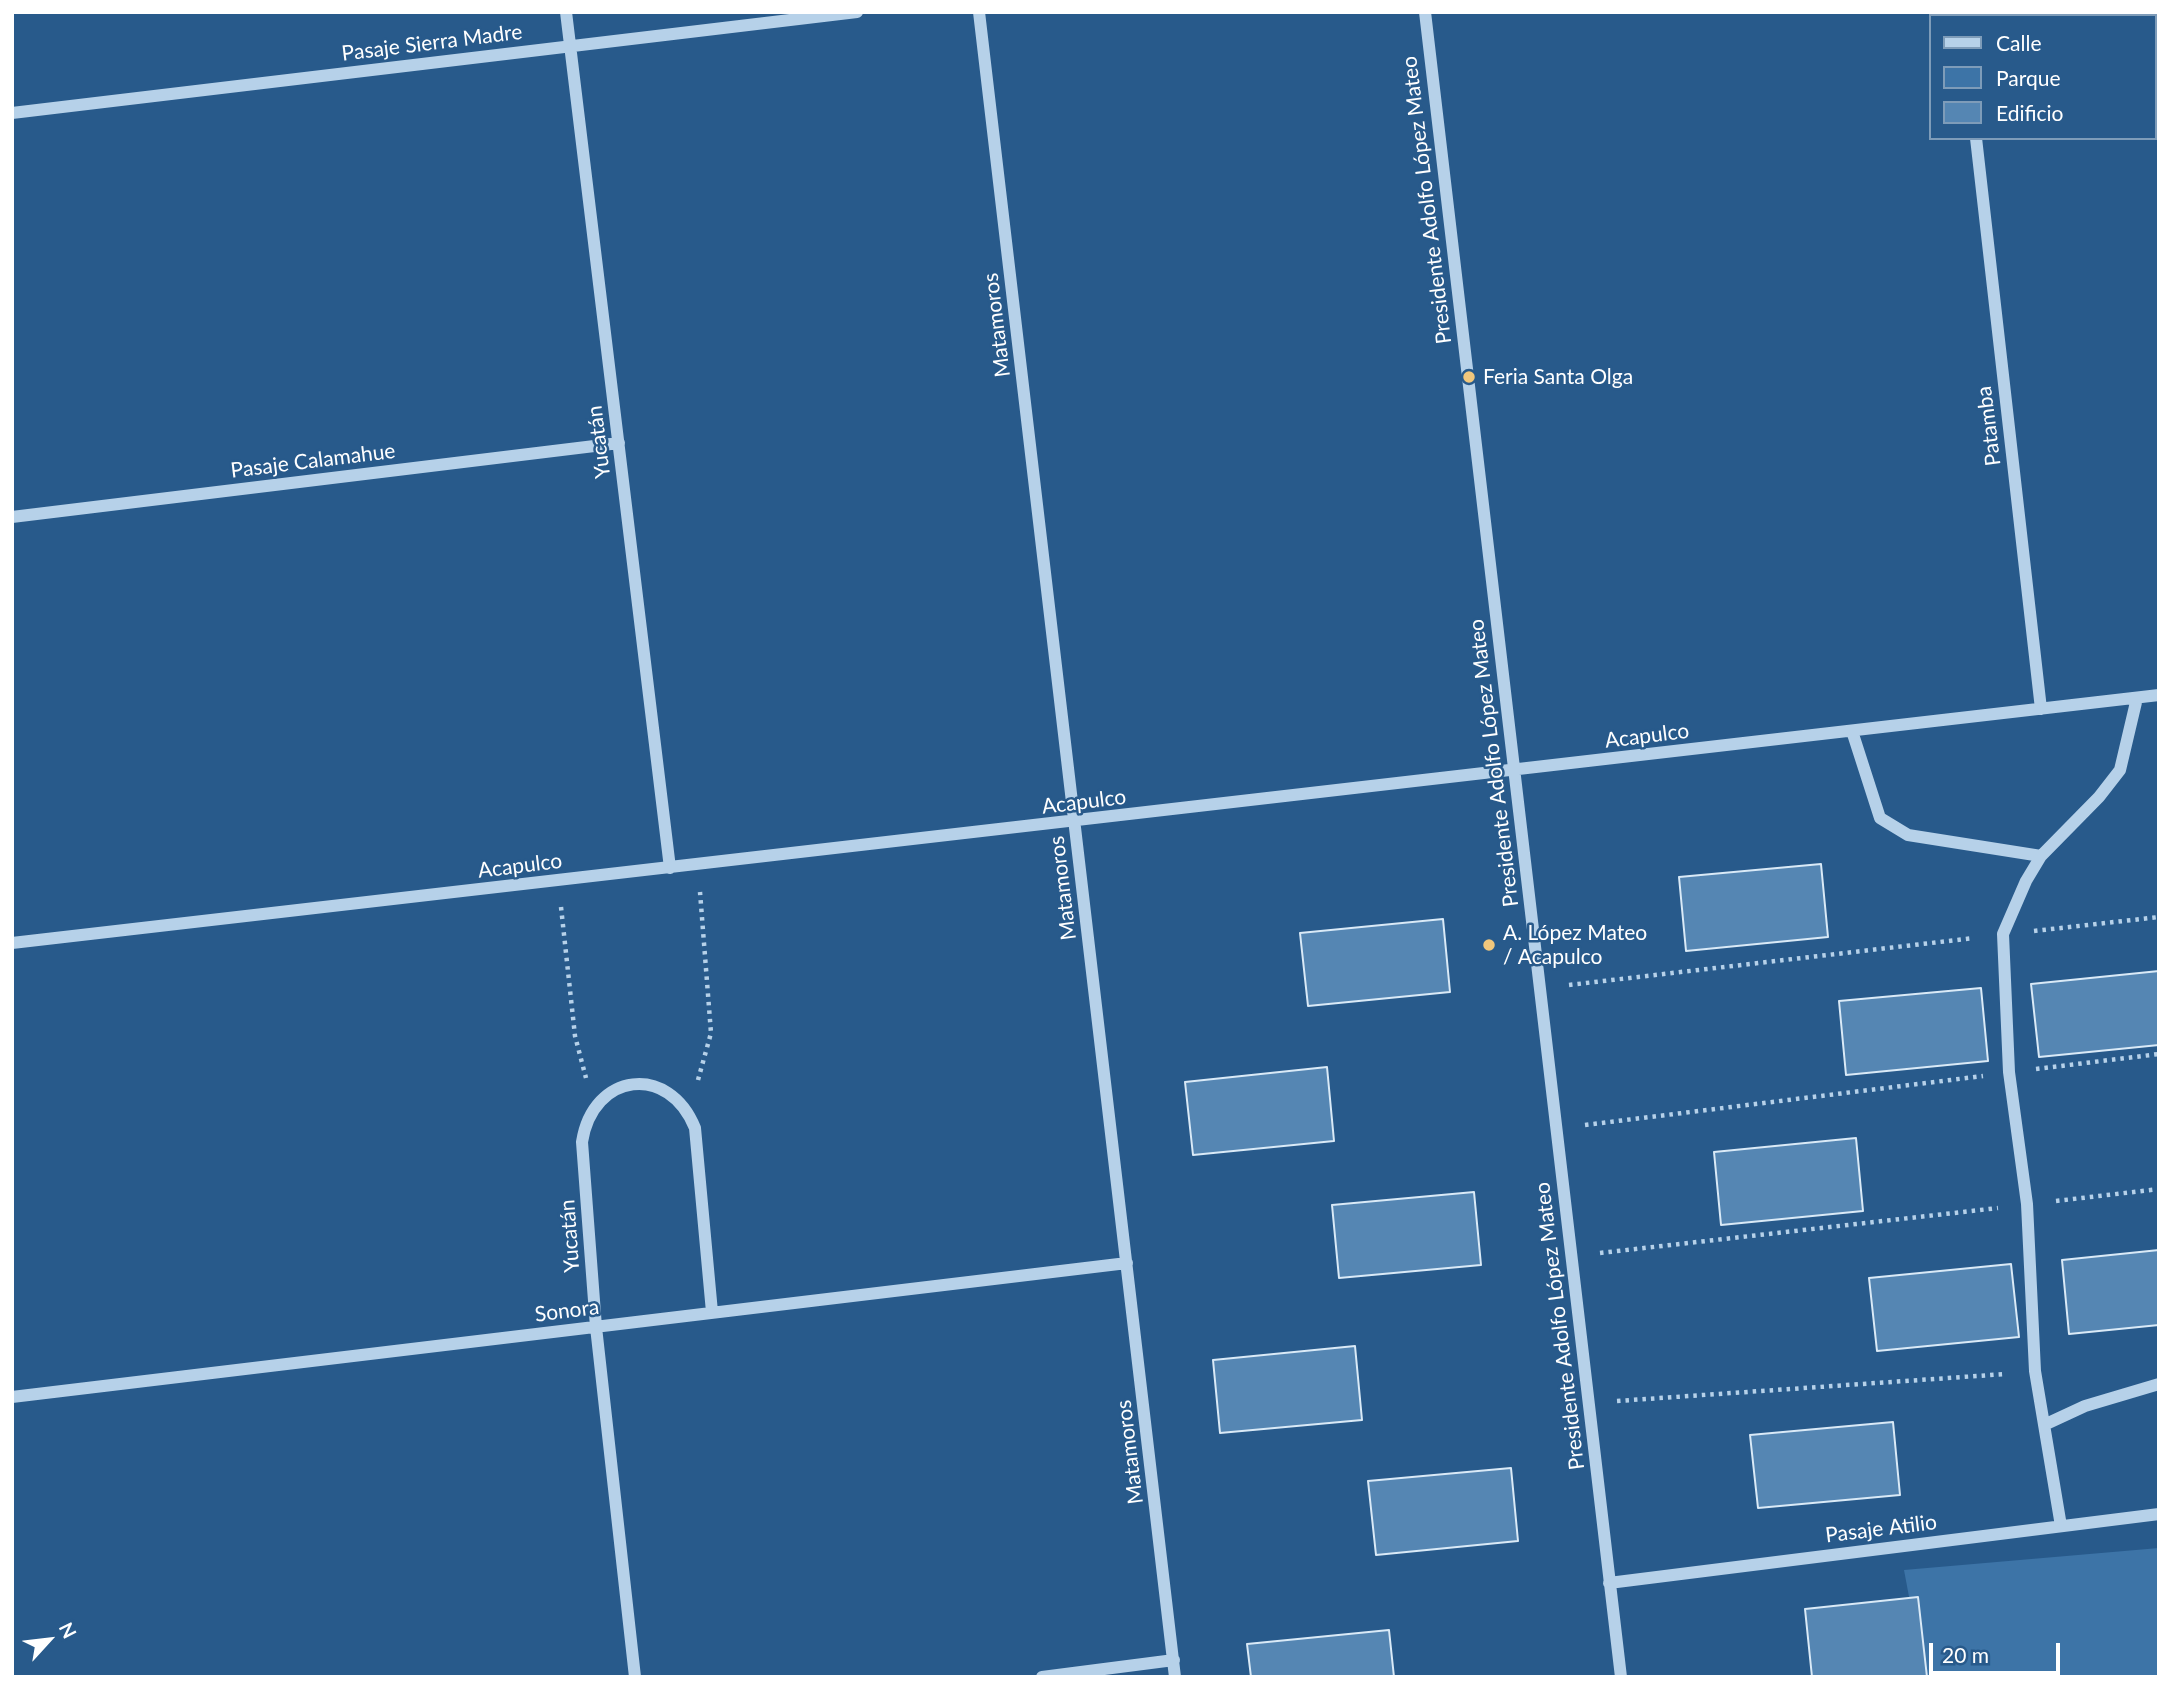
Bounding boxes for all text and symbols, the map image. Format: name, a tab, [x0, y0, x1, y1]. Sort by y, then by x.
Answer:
legend	[1930, 14, 2157, 140]
street label: Pasaje Sierra Madre	[340, 19, 524, 67]
text: Calle	[1996, 30, 2041, 55]
street label: Presidente Adolfo López Mateo	[1397, 55, 1457, 345]
text: Parque	[1996, 65, 2061, 90]
text: Edificio	[1996, 100, 2063, 125]
street label: Matamoros	[978, 271, 1016, 379]
place label: Feria Santa Olga	[1483, 364, 1633, 390]
marker: Feria Santa Olga	[1461, 369, 1477, 385]
street label: Patamba	[1972, 385, 2006, 467]
street label: Yucatán	[582, 404, 616, 480]
street label: Pasaje Calamahue	[229, 438, 397, 484]
street label: Presidente Adolfo López Mateo	[1464, 618, 1524, 908]
street label: Acapulco	[1603, 718, 1691, 754]
street label: Acapulco	[1040, 784, 1128, 820]
street label: Matamoros	[1044, 834, 1082, 942]
street label: Acapulco	[476, 848, 564, 884]
place label: A. López Mateo / Acapulco	[1503, 920, 1647, 970]
marker: A. López Mateo / Acapulco	[1481, 937, 1497, 953]
street label: Presidente Adolfo López Mateo	[1530, 1181, 1590, 1471]
street label: Yucatán	[555, 1199, 585, 1273]
street label: Sonora	[533, 1295, 601, 1327]
street label: Matamoros	[1111, 1398, 1149, 1506]
street label: Pasaje Atilio	[1824, 1510, 1938, 1548]
north arrow	[14, 1605, 84, 1675]
text: N	[55, 1618, 82, 1642]
scale bar	[1933, 1630, 2064, 1674]
text: 20 m	[1942, 1642, 1989, 1667]

